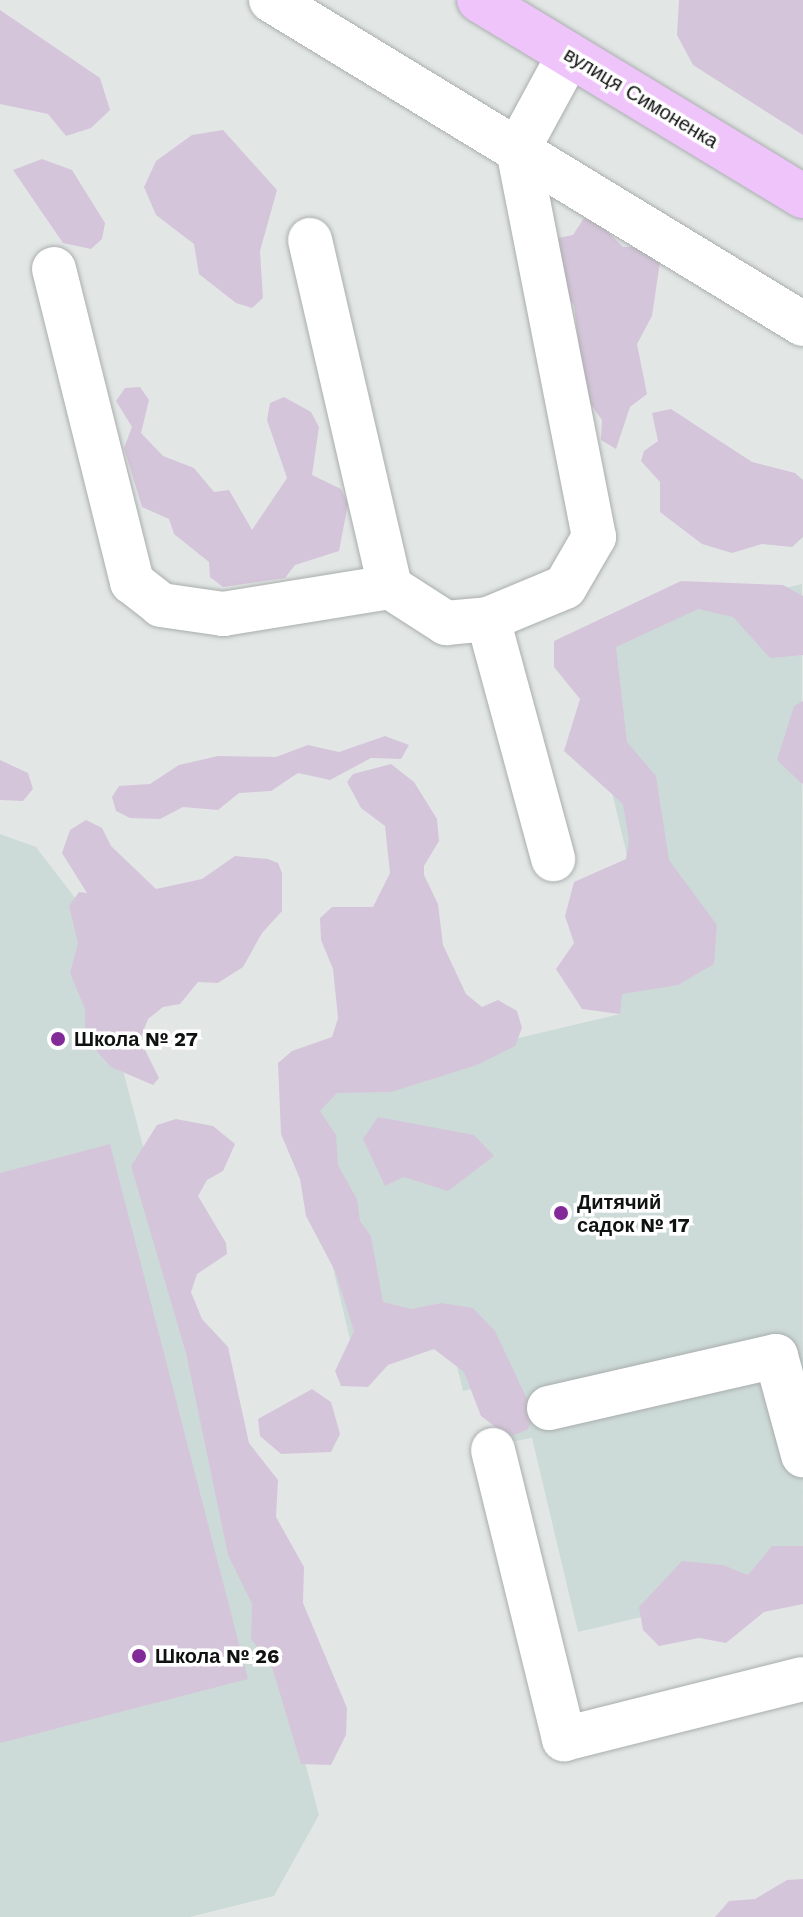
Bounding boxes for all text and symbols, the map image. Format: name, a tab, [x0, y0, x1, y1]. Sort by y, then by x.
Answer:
street label: вулиця Симоненка	[560, 42, 722, 154]
place label: Школа № 27	[74, 1027, 198, 1051]
marker: Школа № 27	[49, 1030, 67, 1048]
place label: Дитячий садок № 17	[577, 1190, 690, 1237]
marker: Дитячий садок № 17	[552, 1204, 570, 1222]
place label: Школа № 26	[155, 1644, 279, 1668]
marker: Школа № 26	[130, 1647, 148, 1665]

